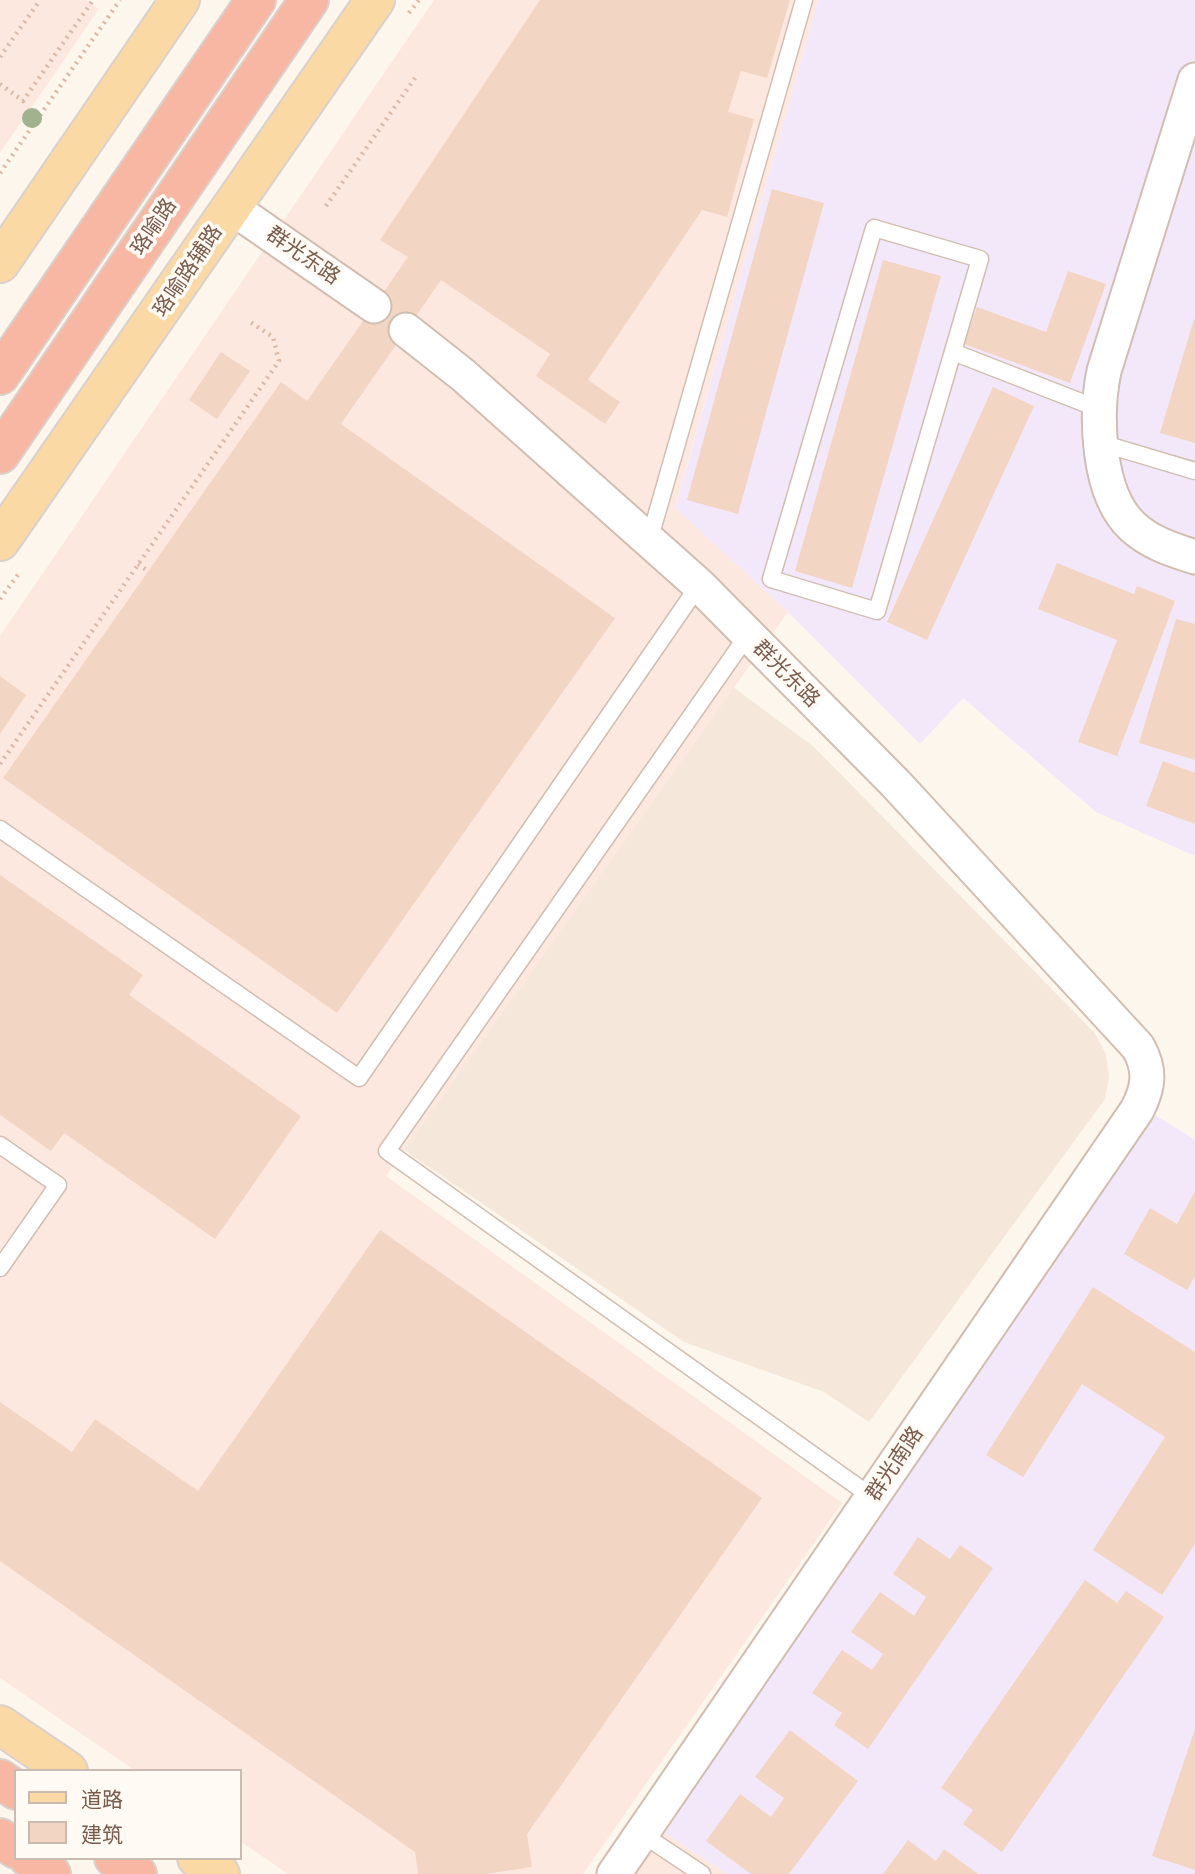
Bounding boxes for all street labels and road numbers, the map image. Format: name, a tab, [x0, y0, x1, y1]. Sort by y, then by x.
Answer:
street label: 珞喻路	[126, 194, 182, 260]
street label: 珞喻路辅路	[148, 220, 228, 322]
street label: 群光东路	[261, 222, 345, 290]
street label: 群光东路	[747, 635, 825, 713]
street label: 群光南路	[861, 1422, 929, 1506]

